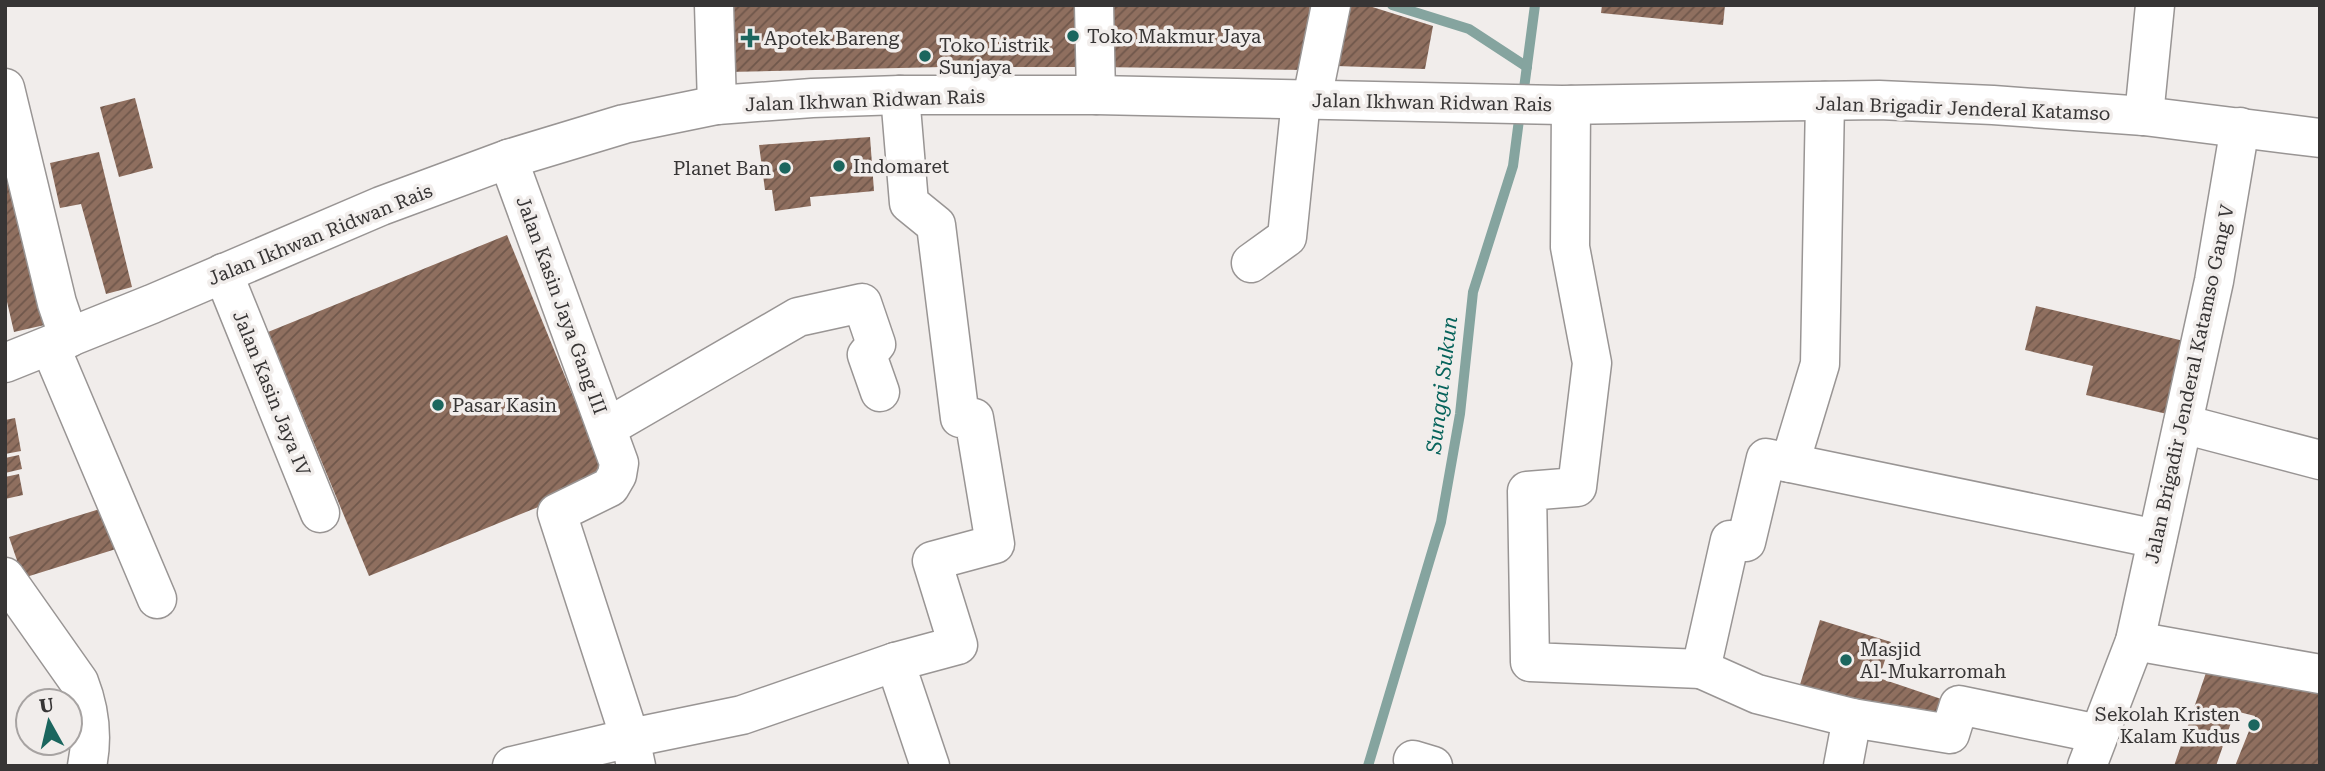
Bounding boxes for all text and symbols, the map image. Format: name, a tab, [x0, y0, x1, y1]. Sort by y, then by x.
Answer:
place label: Toko Makmur Jaya	[1087, 25, 1262, 48]
place label: Apotek Bareng	[764, 27, 899, 50]
marker: Toko Makmur Jaya	[1065, 28, 1081, 44]
marker: Apotek Bareng	[742, 30, 758, 46]
place label: Toko Listrik Sunjaya	[939, 34, 1050, 79]
marker: Toko Listrik Sunjaya	[917, 48, 933, 64]
street label: Jalan Ikhwan Ridwan Rais	[745, 85, 985, 116]
street label: Jalan Ikhwan Ridwan Rais	[1312, 89, 1552, 116]
street label: Jalan Brigadir Jenderal Katamso	[1815, 92, 2111, 125]
place label: Indomaret	[853, 155, 949, 178]
place label: Planet Ban	[673, 157, 771, 180]
marker: Indomaret	[831, 158, 847, 174]
marker: Planet Ban	[777, 160, 793, 176]
street label: Jalan Ikhwan Ridwan Rais	[205, 179, 436, 290]
street label: Jalan Kasin Jaya Gang III	[511, 193, 612, 417]
street label: Jalan Brigadir Jenderal Katamso Gang V	[2140, 202, 2239, 566]
street label: Jalan Kasin Jaya IV	[228, 307, 315, 480]
water label: Sungai Sukun	[1422, 315, 1462, 456]
place label: Pasar Kasin	[452, 394, 557, 417]
marker: Pasar Kasin	[430, 397, 446, 413]
place label: Masjid Al-Mukarromah	[1860, 638, 2006, 683]
marker: Masjid Al-Mukarromah	[1838, 652, 1854, 668]
north arrow	[14, 687, 84, 757]
text: U	[38, 693, 56, 718]
place label: Sekolah Kristen Kalam Kudus	[2095, 703, 2240, 748]
marker: Sekolah Kristen Kalam Kudus	[2246, 717, 2262, 733]

